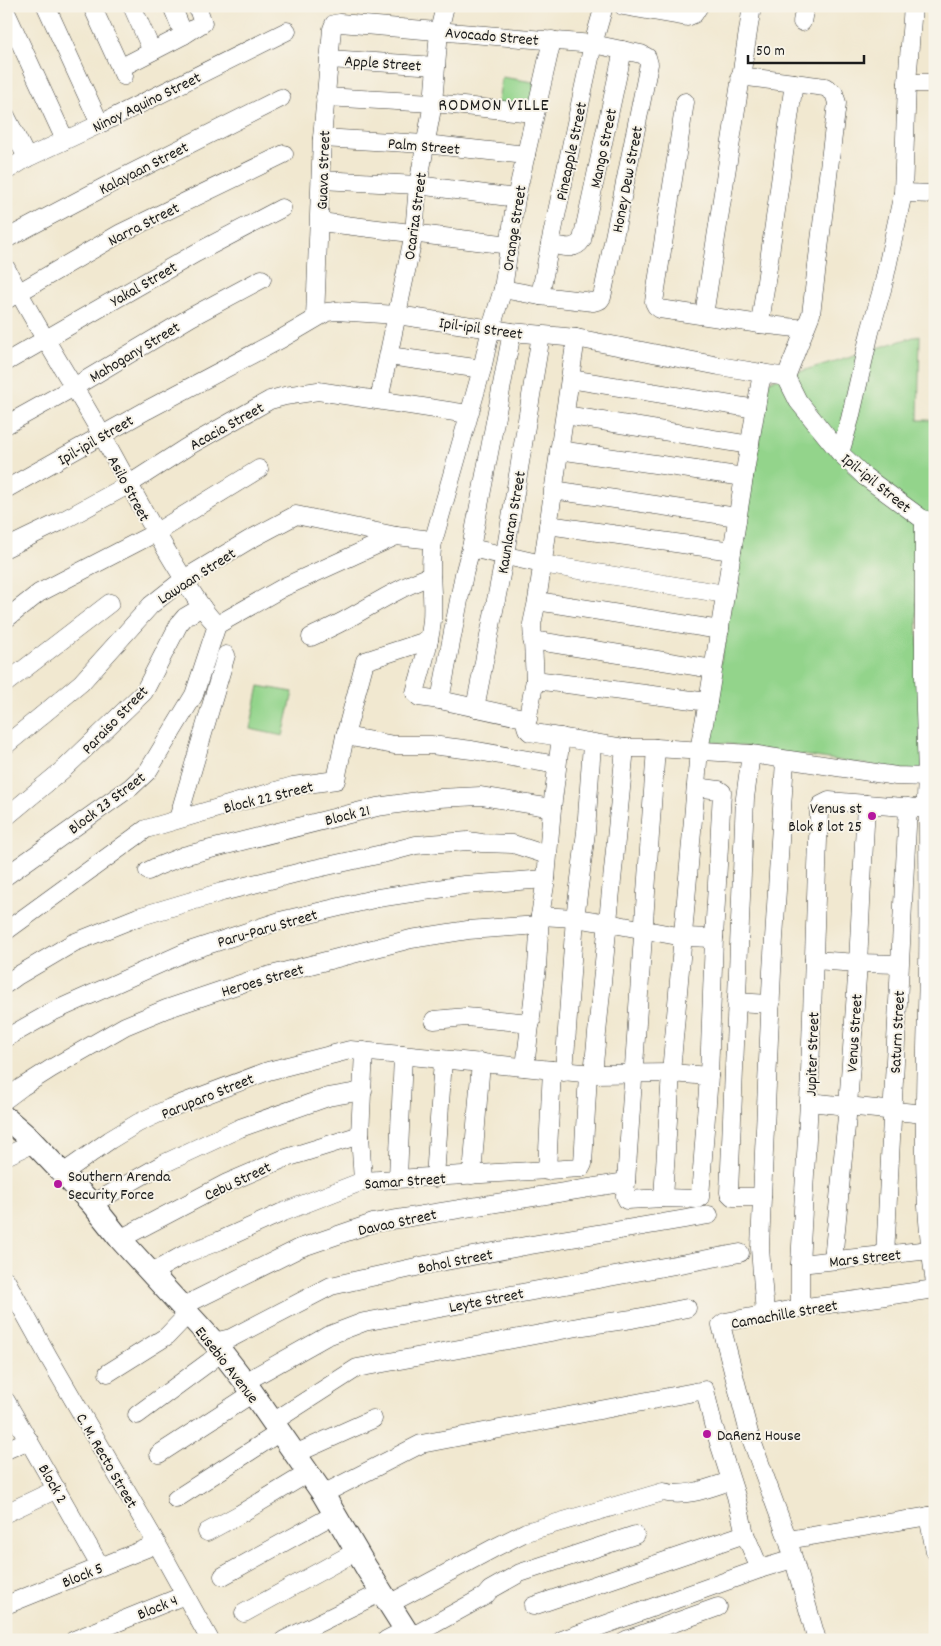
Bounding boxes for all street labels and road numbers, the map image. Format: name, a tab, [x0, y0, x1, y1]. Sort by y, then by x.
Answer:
street label: Avocado Street	[444, 22, 540, 53]
street label: Apple Street	[344, 50, 422, 79]
street label: Ninoy Aquino Street	[89, 67, 205, 139]
street label: Pineapple Street	[551, 100, 594, 203]
street label: Mango Street	[585, 106, 624, 191]
street label: Honey Dew Street	[607, 124, 650, 235]
street label: Guava Street	[312, 130, 337, 210]
street label: Palm Street	[387, 133, 461, 162]
street label: Kalayaan Street	[95, 137, 193, 202]
street label: Ocariza Street	[399, 171, 434, 262]
street label: Orange Street	[497, 184, 534, 273]
street label: Narra Street	[104, 197, 184, 253]
street label: Yakal Street	[107, 257, 182, 314]
street label: Ipil-ipil Street	[437, 312, 524, 347]
street label: Mahogany Street	[86, 317, 185, 389]
street label: Acacia Street	[186, 397, 269, 457]
street label: Ipil-ipil Street	[54, 410, 139, 472]
street label: Ipil-ipil Street	[835, 449, 915, 519]
street label: Asilo Street	[101, 452, 155, 526]
street label: Kaunlaran Street	[492, 469, 533, 576]
street label: Lawaan Street	[154, 543, 241, 611]
street label: Paraiso Street	[77, 681, 155, 760]
street label: Block 23 Street	[64, 767, 151, 841]
street label: Block 22 Street	[221, 776, 316, 821]
street label: Block 21	[323, 800, 373, 833]
street label: Paru-Paru Street	[215, 904, 321, 955]
street label: Heroes Street	[219, 959, 307, 1004]
street label: Saturn Street	[885, 990, 912, 1074]
street label: Venus Street	[841, 993, 870, 1073]
street label: Jupiter Street	[801, 1011, 826, 1097]
street label: Paruparo Street	[158, 1068, 258, 1126]
street label: Cebu Street	[201, 1157, 275, 1208]
street label: Samar Street	[364, 1168, 447, 1197]
street label: Davao Street	[356, 1204, 439, 1243]
street label: Bohol Street	[416, 1244, 495, 1281]
street label: Mars Street	[828, 1244, 902, 1275]
street label: Leyte Street	[447, 1283, 526, 1320]
street label: Camachille Street	[729, 1295, 840, 1336]
street label: Eusebio Avenue	[189, 1322, 264, 1409]
street label: C. M. Recto Street	[69, 1409, 143, 1513]
street label: Block 2	[31, 1460, 72, 1508]
street label: Block 5	[59, 1558, 107, 1595]
street label: Block 4	[134, 1590, 182, 1627]

